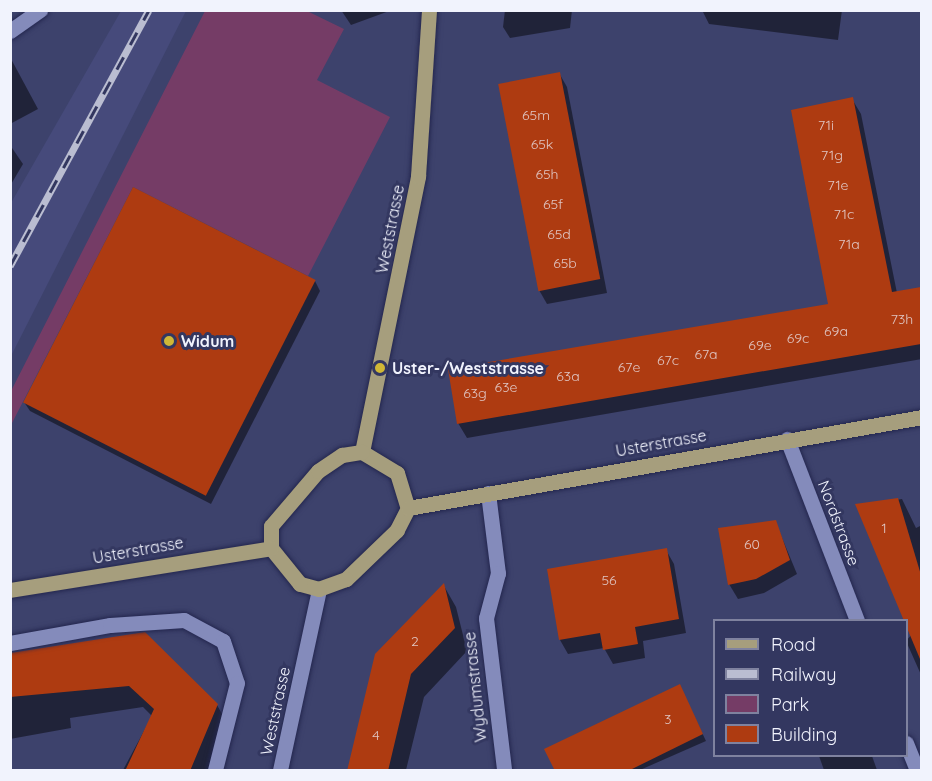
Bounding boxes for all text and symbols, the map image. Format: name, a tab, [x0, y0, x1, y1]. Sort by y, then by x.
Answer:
house number: 65m	[522, 107, 550, 123]
house number: 71i	[818, 117, 834, 133]
house number: 65k	[531, 136, 553, 152]
house number: 71g	[821, 147, 843, 163]
house number: 65h	[535, 166, 559, 182]
house number: 71e	[828, 177, 848, 193]
street label: Weststrasse	[372, 183, 408, 275]
house number: 65f	[543, 196, 563, 212]
house number: 71c	[834, 206, 854, 222]
house number: 65d	[547, 226, 571, 242]
house number: 71a	[838, 236, 860, 252]
house number: 65b	[553, 255, 577, 271]
house number: 73h	[891, 311, 913, 327]
house number: 69a	[824, 323, 848, 339]
house number: 69c	[787, 330, 809, 346]
place label: Widum	[181, 331, 234, 351]
marker: Widum	[162, 334, 176, 348]
house number: 69e	[748, 337, 772, 353]
house number: 67a	[694, 346, 718, 362]
house number: 67c	[657, 352, 679, 368]
place label: Uster-/Weststrasse	[392, 358, 544, 378]
house number: 67e	[618, 359, 640, 375]
marker: Uster-/Weststrasse	[373, 361, 387, 375]
house number: 63a	[556, 368, 580, 384]
house number: 63e	[495, 379, 517, 395]
house number: 63g	[463, 385, 487, 401]
street label: Usterstrasse	[614, 426, 708, 460]
street label: Nordstrasse	[814, 478, 864, 568]
house number: 1	[881, 520, 887, 536]
street label: Usterstrasse	[91, 533, 185, 567]
house number: 60	[744, 536, 760, 552]
house number: 56	[601, 572, 617, 588]
legend	[713, 619, 908, 757]
street label: Wydumstrasse	[460, 631, 490, 743]
house number: 2	[411, 633, 419, 649]
text: Road	[771, 633, 816, 656]
text: Railway	[771, 663, 837, 686]
street label: Weststrasse	[256, 665, 294, 757]
text: Park	[771, 693, 809, 716]
house number: 3	[664, 711, 672, 727]
text: Building	[771, 723, 837, 746]
house number: 4	[372, 727, 380, 743]

